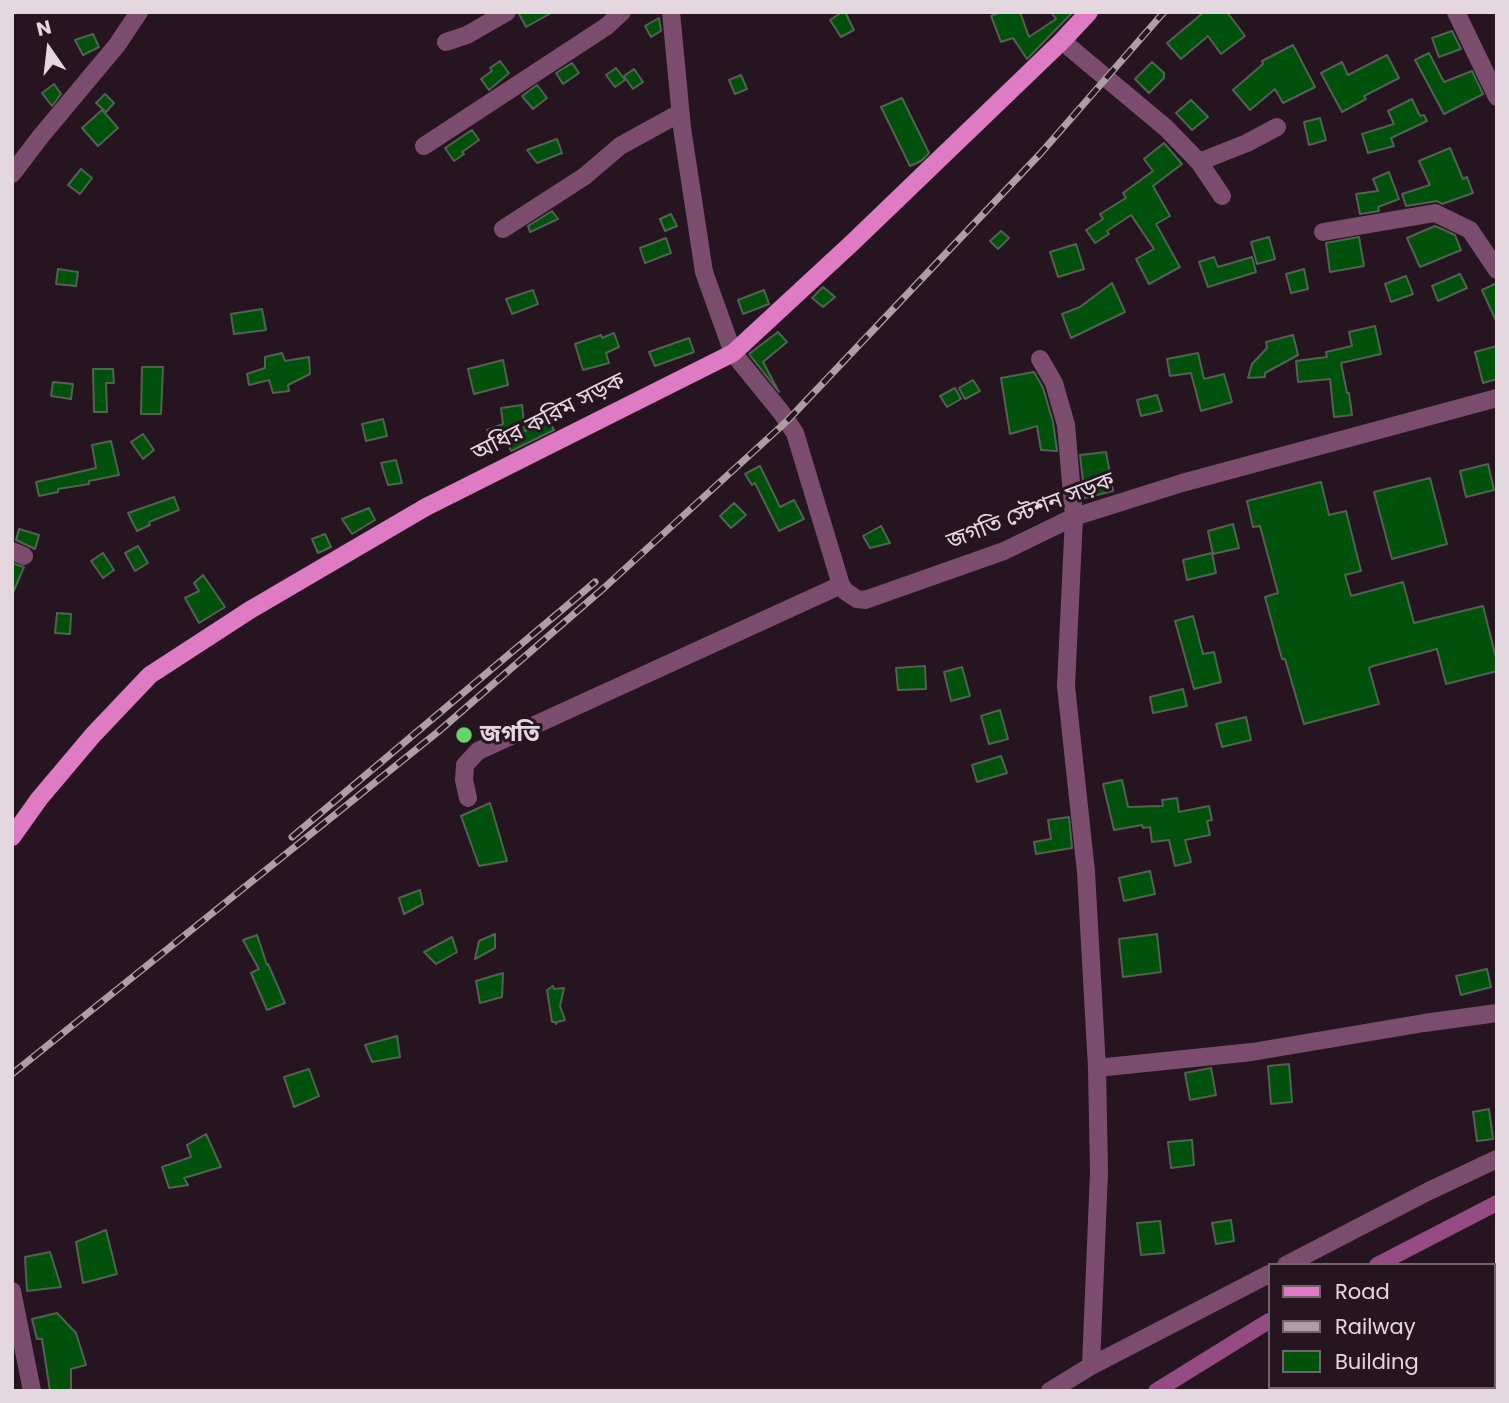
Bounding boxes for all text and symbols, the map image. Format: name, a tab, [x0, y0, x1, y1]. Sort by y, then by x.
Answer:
text: N	[34, 13, 54, 43]
north arrow	[14, 14, 84, 84]
street label: অধির করিম সড়ক	[468, 368, 630, 468]
street label: জগতি স্টেশন সড়ক	[943, 467, 1119, 557]
place label: জগতি	[480, 721, 539, 749]
marker: জগতি	[454, 725, 474, 745]
legend	[1268, 1263, 1495, 1389]
text: Road	[1335, 1277, 1390, 1306]
text: Railway	[1335, 1312, 1416, 1341]
text: Building	[1335, 1347, 1419, 1376]

